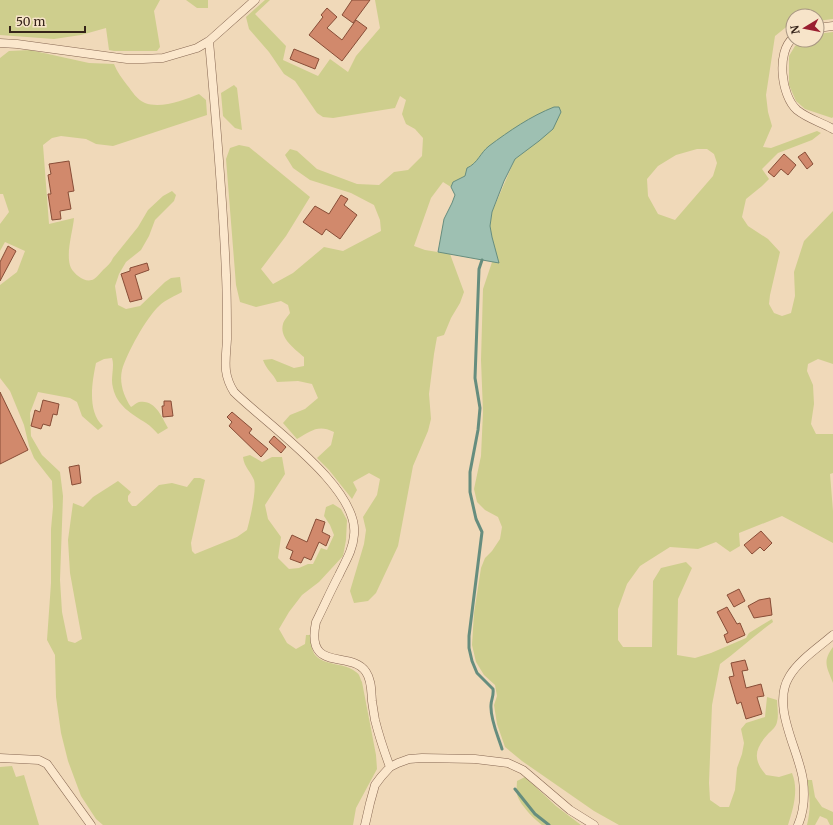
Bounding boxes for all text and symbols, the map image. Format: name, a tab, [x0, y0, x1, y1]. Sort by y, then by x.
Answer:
scale bar	[10, 8, 85, 34]
north arrow	[785, 8, 825, 48]
text: 50 m	[16, 14, 45, 29]
text: N	[787, 24, 803, 35]

